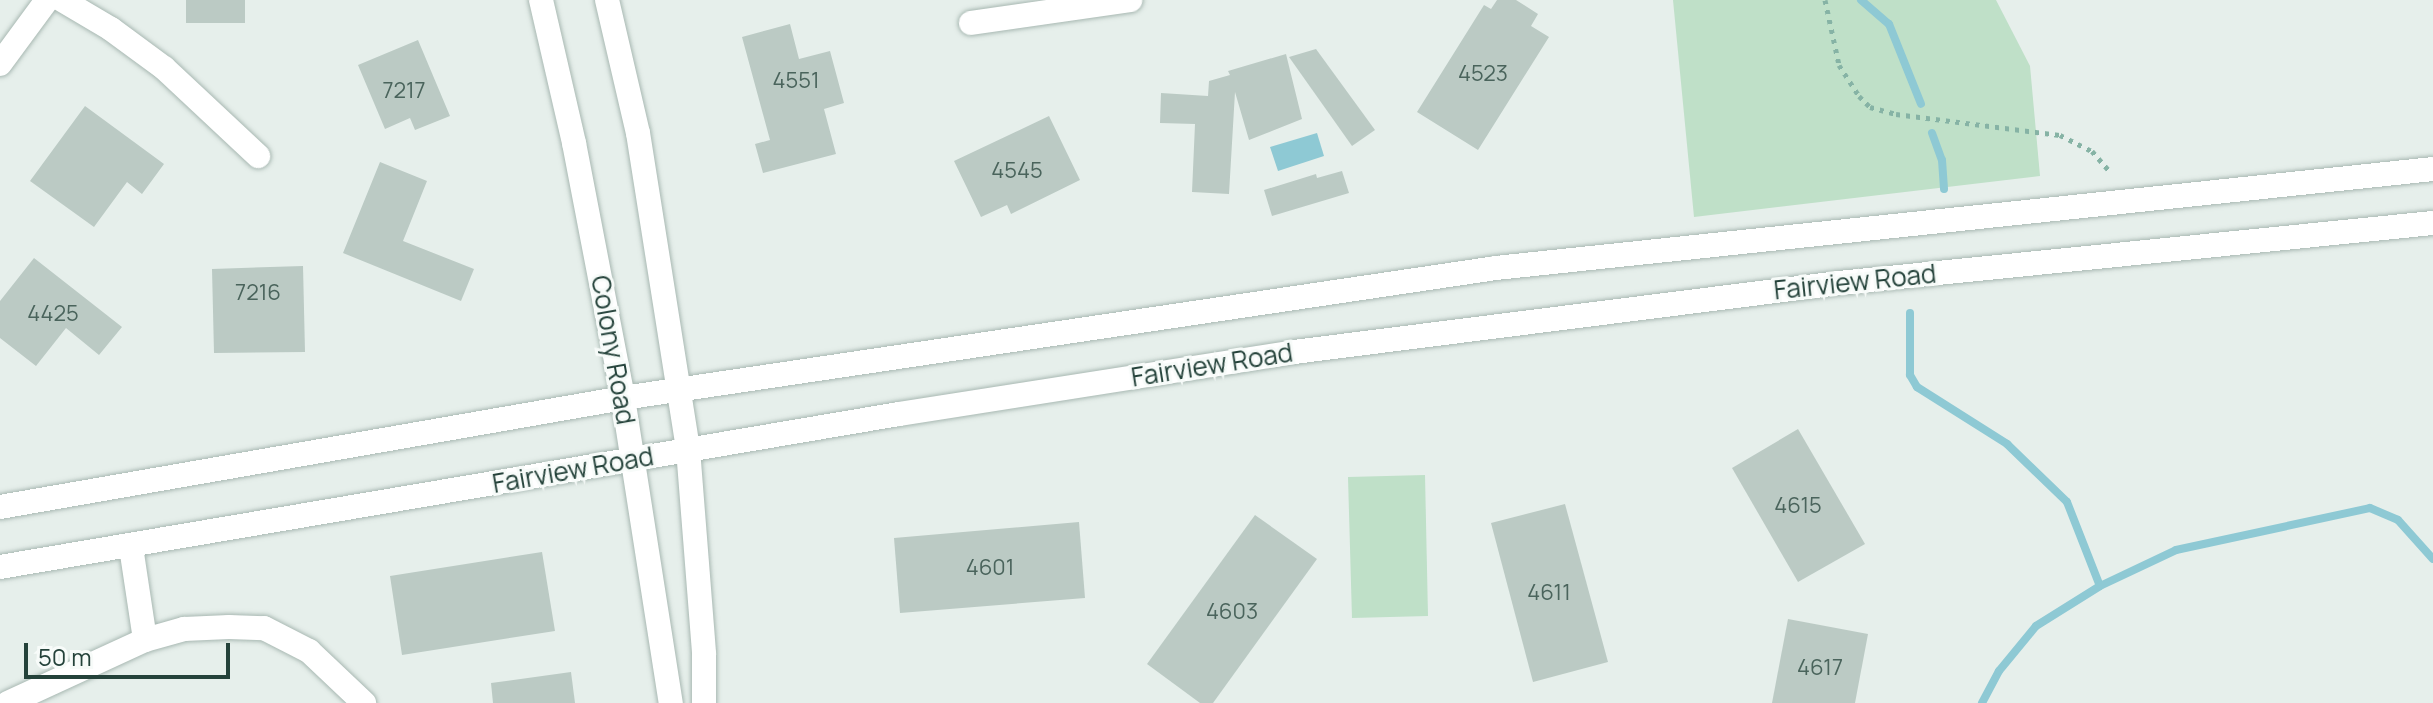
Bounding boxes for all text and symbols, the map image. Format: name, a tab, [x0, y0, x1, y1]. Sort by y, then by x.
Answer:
house number: 4523	[1458, 61, 1508, 87]
house number: 4551	[773, 68, 819, 94]
house number: 7217	[382, 78, 426, 104]
house number: 4545	[991, 158, 1043, 184]
street label: Fairview Road	[1772, 258, 1938, 306]
street label: Colony Road	[585, 273, 641, 427]
house number: 7216	[235, 280, 281, 306]
house number: 4425	[27, 301, 79, 327]
street label: Fairview Road	[1129, 337, 1295, 393]
street label: Fairview Road	[490, 440, 656, 500]
house number: 4615	[1774, 493, 1822, 519]
house number: 4601	[966, 555, 1014, 581]
house number: 4611	[1527, 580, 1571, 606]
house number: 4603	[1206, 599, 1258, 625]
scale bar	[28, 627, 234, 677]
text: 50 m	[38, 640, 92, 673]
house number: 4617	[1797, 655, 1843, 681]

